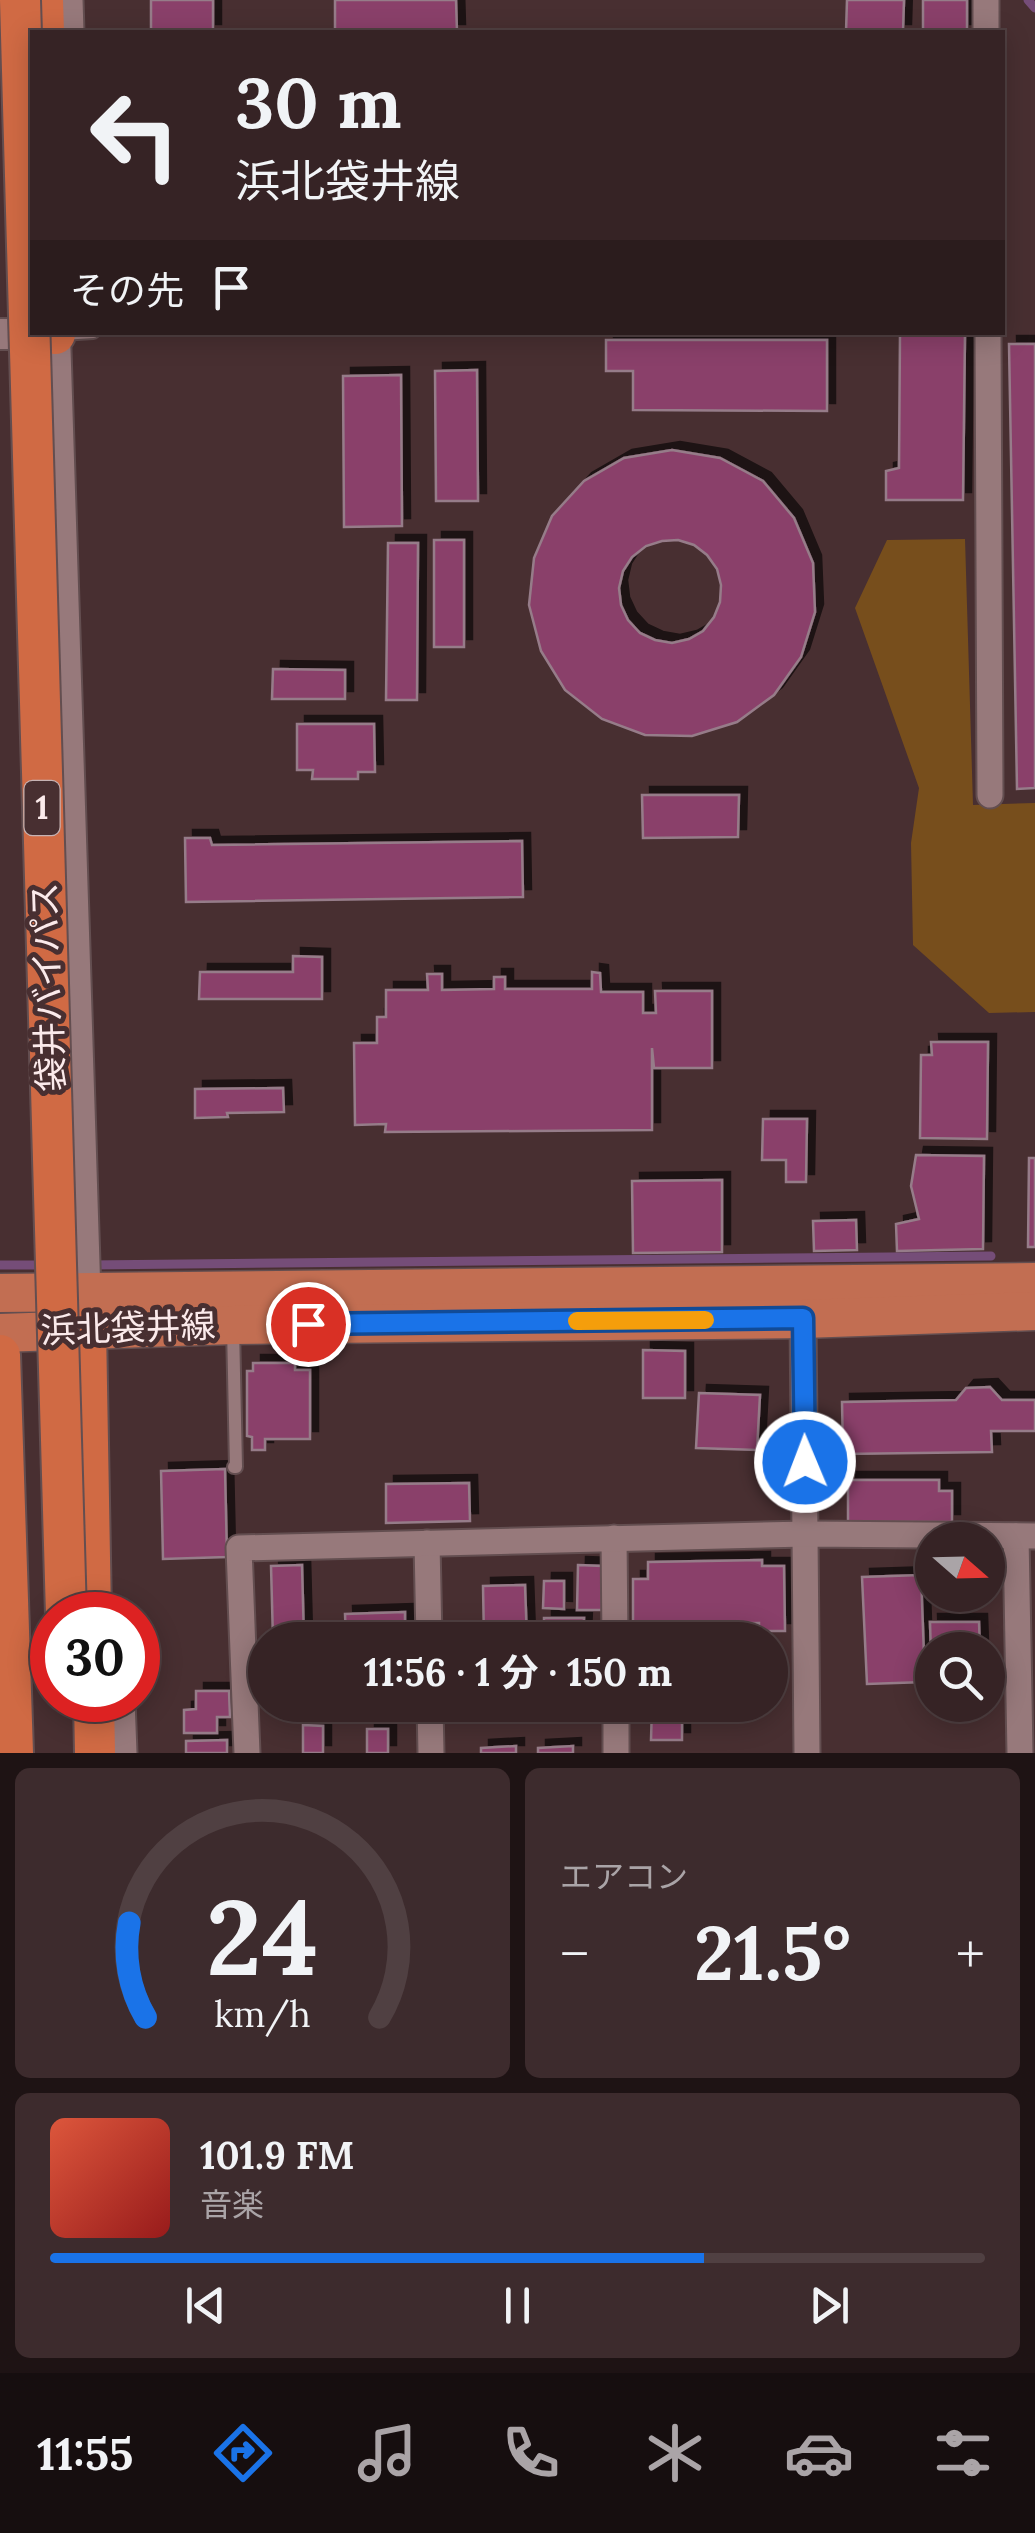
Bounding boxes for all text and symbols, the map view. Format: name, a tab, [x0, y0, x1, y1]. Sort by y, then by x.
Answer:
text: 30 m	[235, 58, 402, 147]
icon: left	[70, 70, 200, 200]
text: 浜北袋井線	[235, 152, 460, 209]
icon: arrive	[204, 260, 259, 315]
text: その先	[70, 266, 184, 314]
road number: 1	[24, 781, 60, 835]
street label: 袋井バイパス	[21, 882, 74, 1092]
pin	[266, 1282, 351, 1367]
icon: arrive	[281, 1297, 336, 1352]
street label: 浜北袋井線	[40, 1302, 216, 1353]
position arrow	[753, 1410, 857, 1514]
north arrow	[915, 1522, 1005, 1612]
map controls	[915, 1522, 1005, 1722]
speed limit sign: 30	[30, 1592, 160, 1722]
button: search	[915, 1632, 1005, 1722]
text: 11:56 · 1 分 · 150 m	[364, 1648, 672, 1696]
text: エアコン	[560, 1856, 688, 1897]
text: 24	[206, 1870, 319, 2003]
text: 21.5°	[694, 1905, 851, 2001]
text: −	[560, 1919, 589, 1989]
text: +	[956, 1919, 985, 1989]
text: km/h	[214, 1991, 311, 2037]
text: 101.9 FM	[200, 2131, 354, 2179]
text: 音楽	[200, 2184, 264, 2225]
icon: previous	[178, 2278, 233, 2333]
icon: pause	[490, 2278, 545, 2333]
icon: next	[802, 2278, 857, 2333]
icon: directions	[208, 2418, 278, 2488]
icon: music	[352, 2418, 422, 2488]
icon: phone	[496, 2418, 566, 2488]
icon: climate	[640, 2418, 710, 2488]
icon: car	[784, 2418, 854, 2488]
icon: filters	[928, 2418, 998, 2488]
text: 11:55	[37, 2425, 133, 2482]

